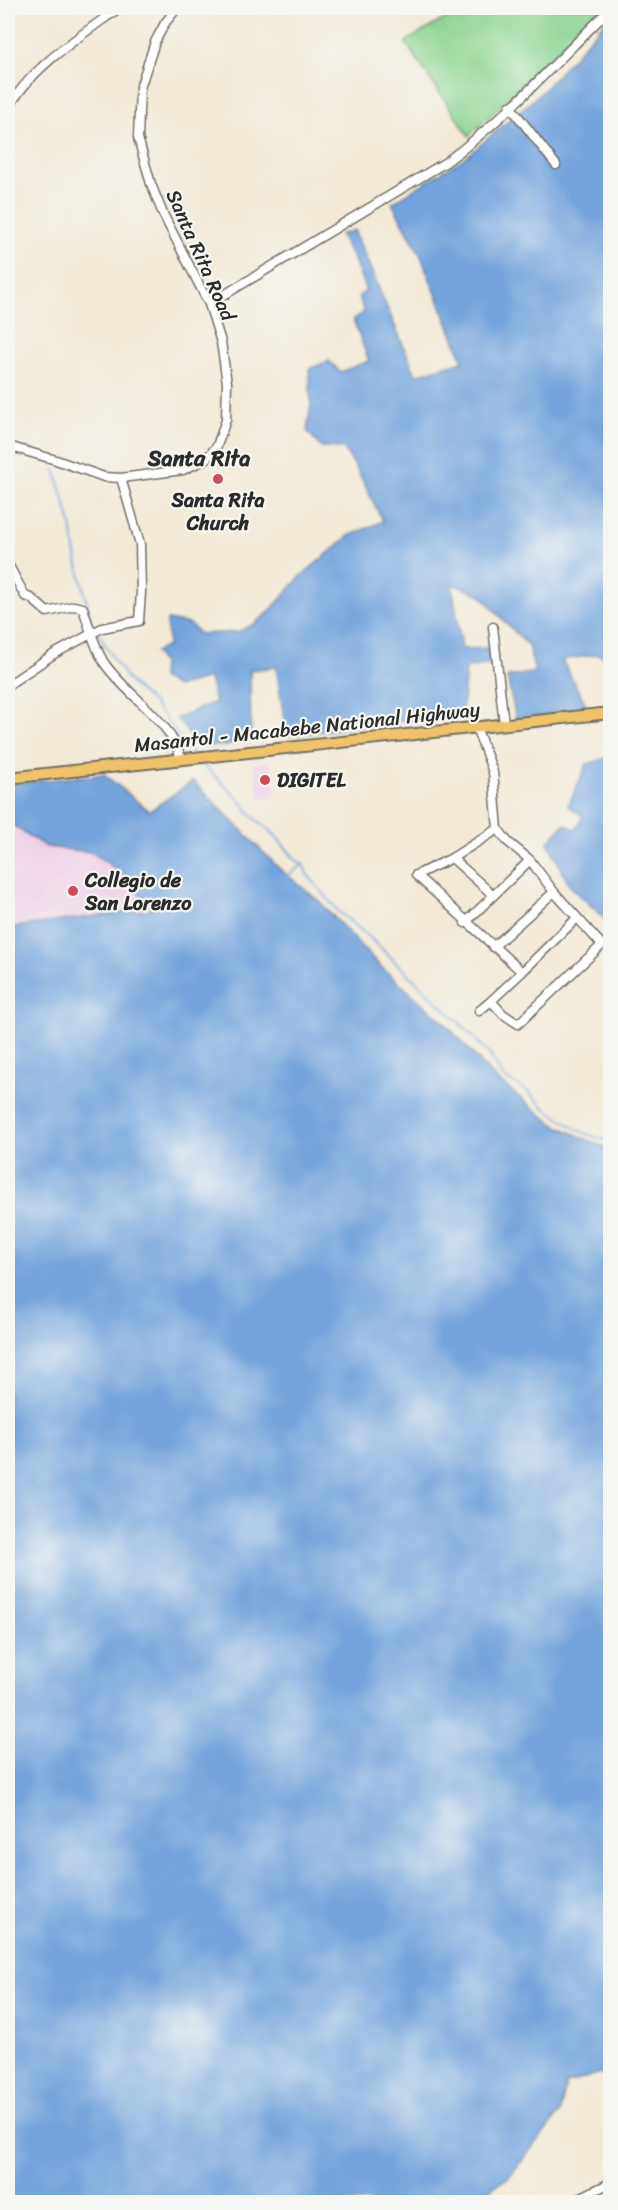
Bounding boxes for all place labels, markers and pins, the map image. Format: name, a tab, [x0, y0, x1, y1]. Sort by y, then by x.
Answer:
marker: Santa Rita Church	[211, 472, 225, 486]
place label: Santa Rita Church	[170, 483, 265, 541]
place label: DIGITEL	[277, 763, 347, 798]
marker: DIGITEL	[258, 773, 272, 787]
place label: Collegio de San Lorenzo	[84, 863, 192, 921]
marker: Collegio de San Lorenzo	[66, 884, 80, 898]

